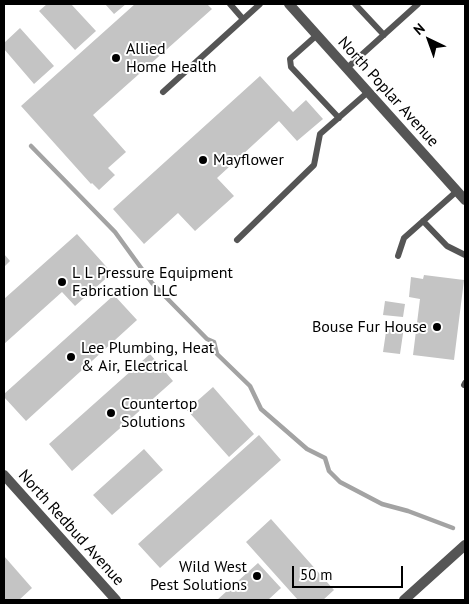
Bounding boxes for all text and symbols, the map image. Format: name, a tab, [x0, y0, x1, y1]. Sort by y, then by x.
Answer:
north arrow	[404, 15, 454, 65]
text: N	[410, 19, 428, 39]
street label: North Poplar Avenue	[333, 33, 443, 151]
place label: Allied Home Health	[126, 39, 216, 77]
marker: Allied Home Health	[110, 52, 122, 64]
place label: Mayflower	[213, 150, 284, 170]
marker: Mayflower	[197, 154, 209, 166]
place label: L L Pressure Equipment Fabrication LLC	[72, 263, 233, 301]
marker: L L Pressure Equipment Fabrication LLC	[56, 276, 68, 288]
place label: Bouse Fur House	[312, 317, 427, 337]
marker: Bouse Fur House	[431, 321, 443, 333]
place label: Lee Plumbing, Heat & Air, Electrical	[81, 338, 214, 376]
marker: Lee Plumbing, Heat & Air, Electrical	[65, 351, 77, 363]
place label: Countertop Solutions	[121, 394, 197, 432]
marker: Countertop Solutions	[105, 407, 117, 419]
street label: North Redbud Avenue	[14, 466, 128, 590]
scale bar	[294, 556, 405, 588]
place label: Wild West Pest Solutions	[150, 557, 247, 595]
text: 50 m	[300, 565, 333, 584]
marker: Wild West Pest Solutions	[251, 570, 263, 582]

